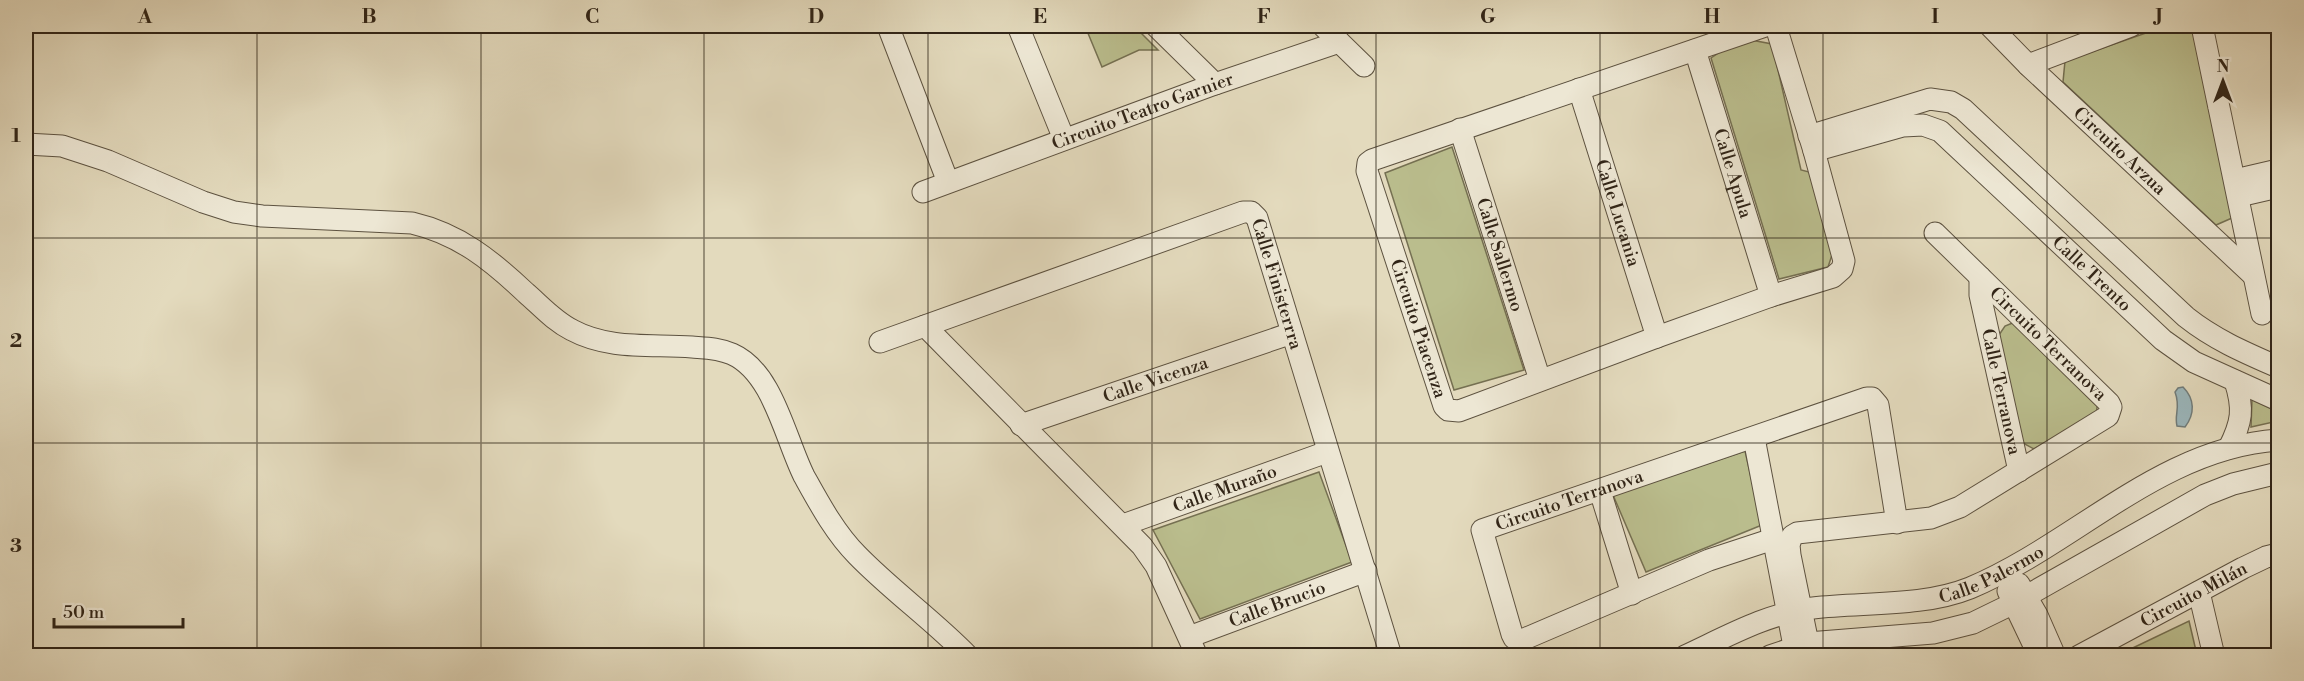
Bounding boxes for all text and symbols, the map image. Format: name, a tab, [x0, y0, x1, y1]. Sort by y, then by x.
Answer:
text: A	[137, 5, 153, 30]
text: B	[361, 5, 377, 30]
text: C	[585, 5, 599, 30]
text: D	[808, 5, 824, 30]
text: E	[1033, 5, 1047, 30]
text: F	[1257, 5, 1271, 30]
text: G	[1480, 5, 1496, 30]
text: H	[1704, 5, 1721, 30]
text: I	[1931, 5, 1939, 30]
text: J	[2152, 5, 2163, 30]
north arrow	[2193, 51, 2253, 111]
text: N	[2217, 57, 2230, 77]
street label: Circuito Teatro Garnier	[1048, 67, 1237, 155]
street label: Circuito Arzua	[2068, 102, 2172, 200]
text: 1	[11, 124, 21, 149]
street label: Calle Apula	[1708, 126, 1758, 222]
street label: Calle Lucania	[1590, 157, 1646, 270]
street label: Calle Sallermo	[1471, 195, 1529, 315]
street label: Calle Finisterrra	[1246, 216, 1308, 353]
street label: Calle Trento	[2048, 231, 2137, 316]
street label: Circuito Piacenza	[1385, 256, 1452, 402]
street label: Circuito Terranova	[1984, 282, 2112, 407]
street label: Calle Terranova	[1976, 326, 2027, 458]
text: 2	[10, 329, 22, 354]
street label: Calle Vicenza	[1100, 351, 1212, 408]
street label: Calle Muraño	[1170, 459, 1280, 518]
street label: Circuito Terranova	[1492, 464, 1647, 536]
text: 3	[10, 534, 22, 559]
street label: Calle Palermo	[1937, 540, 2048, 608]
street label: Circuito Milán	[2136, 556, 2251, 633]
street label: Calle Brucio	[1226, 576, 1329, 633]
scale bar	[54, 591, 183, 629]
text: 50 m	[63, 601, 105, 624]

